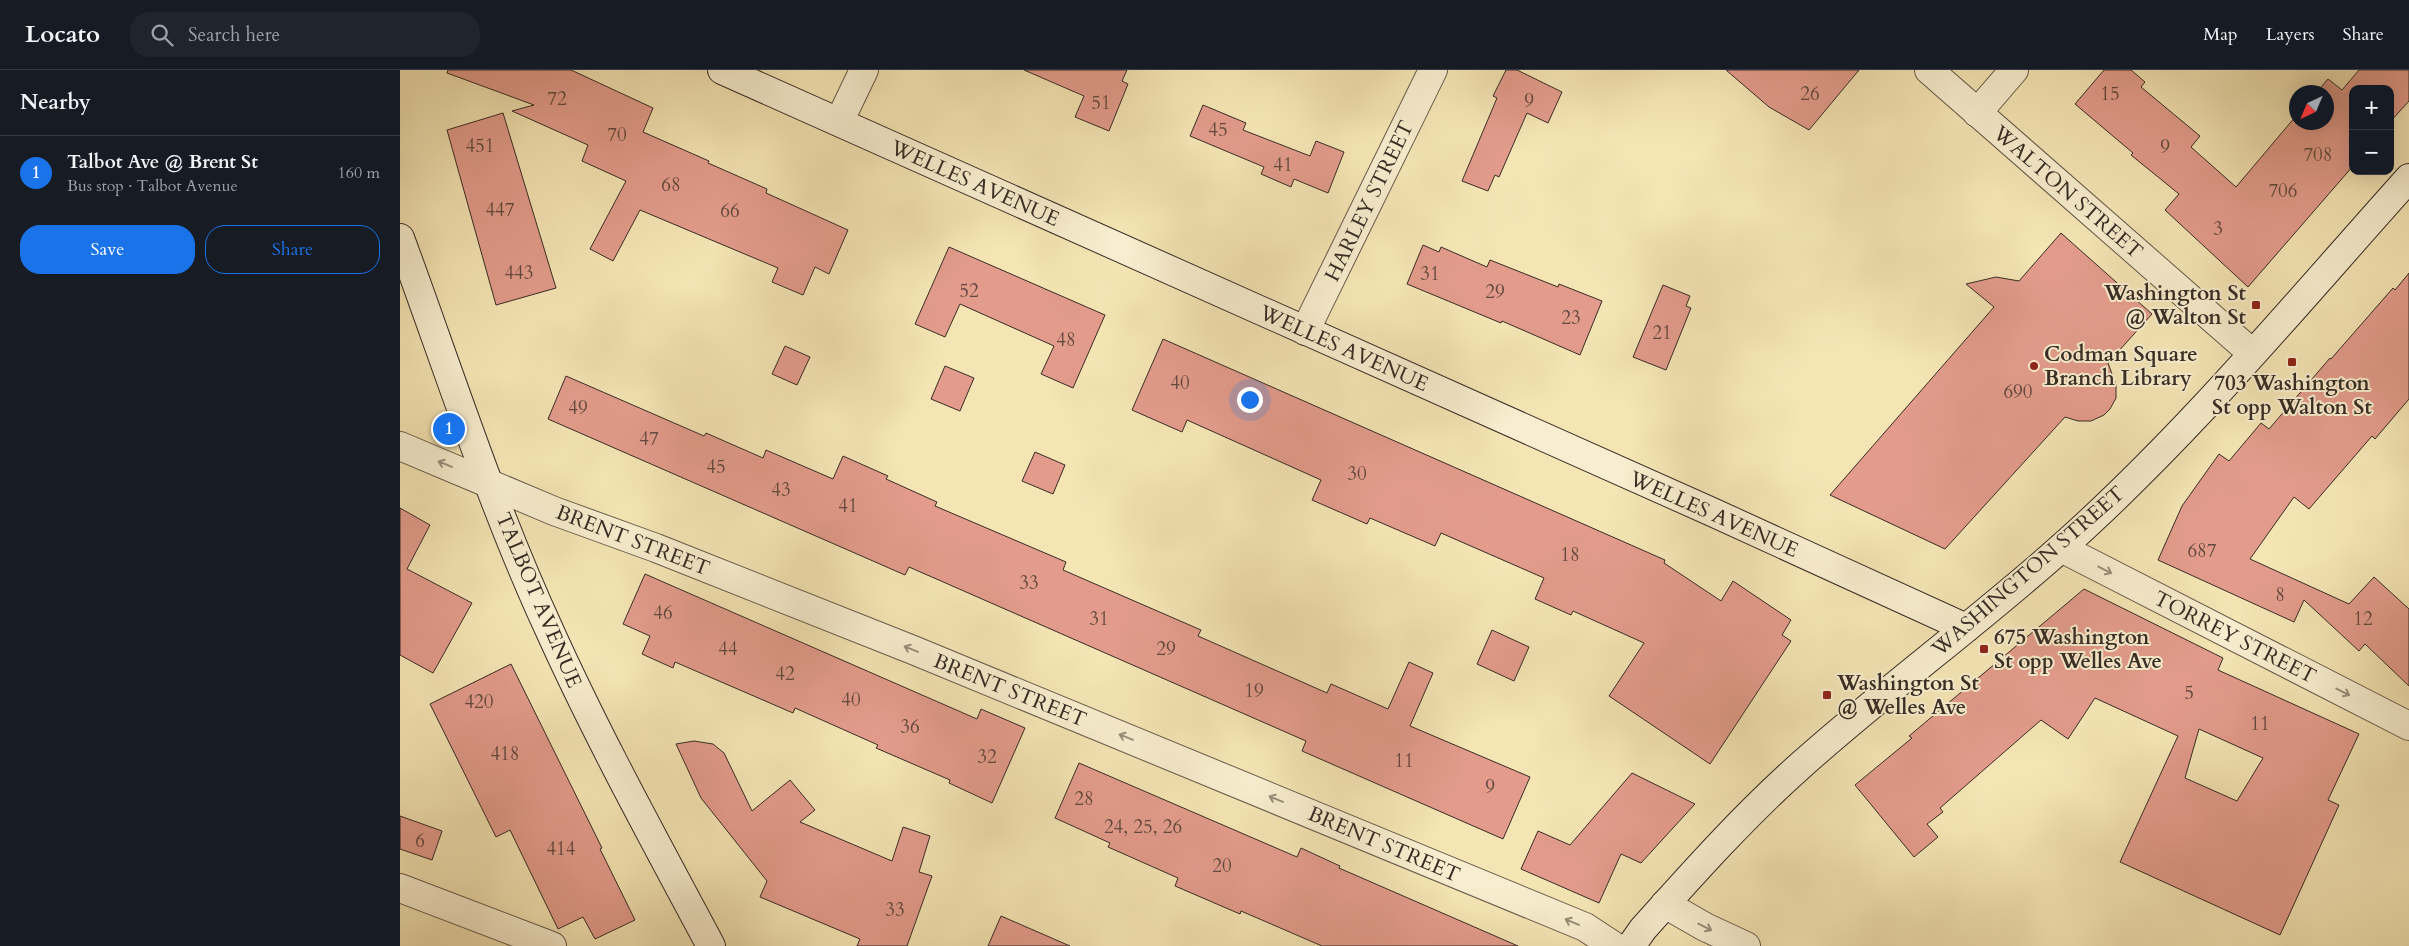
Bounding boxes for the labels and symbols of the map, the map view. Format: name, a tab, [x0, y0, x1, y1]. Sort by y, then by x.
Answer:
house number: 26	[1800, 81, 1820, 107]
house number: 15	[2100, 81, 2120, 107]
north arrow	[2289, 85, 2334, 130]
house number: 72	[547, 86, 567, 112]
house number: 9	[1524, 88, 1534, 114]
house number: 51	[1091, 90, 1111, 116]
street label: HARLEY STREET	[1318, 116, 1421, 287]
house number: 45	[1208, 117, 1228, 143]
street label: WALTON STREET	[1986, 119, 2149, 266]
house number: 70	[607, 122, 627, 148]
house number: 451	[465, 133, 495, 159]
street label: WELLES AVENUE	[885, 133, 1064, 234]
house number: 9	[2160, 134, 2170, 160]
house number: 708	[2303, 142, 2333, 168]
house number: 41	[1273, 152, 1293, 178]
house number: 68	[661, 172, 681, 198]
house number: 706	[2268, 178, 2298, 204]
house number: 447	[485, 197, 515, 223]
house number: 66	[720, 198, 740, 224]
house number: 3	[2213, 216, 2223, 242]
house number: 443	[504, 260, 534, 286]
house number: 31	[1420, 261, 1440, 287]
house number: 52	[959, 278, 979, 304]
house number: 29	[1485, 279, 1505, 305]
place label: Washington St @ Walton St	[2103, 279, 2247, 332]
street label: WELLES AVENUE	[1254, 298, 1433, 399]
marker: Washington St @ Walton St	[2250, 299, 2262, 311]
house number: 23	[1561, 305, 1581, 331]
house number: 21	[1652, 320, 1672, 346]
house number: 48	[1056, 327, 1076, 353]
place label: Codman Square Branch Library	[2044, 340, 2198, 393]
marker: 703 Washington St opp Walton St	[2286, 356, 2298, 368]
marker: Codman Square Branch Library	[2028, 360, 2040, 372]
place label: 703 Washington St opp Walton St	[2212, 369, 2372, 422]
house number: 40	[1170, 370, 1190, 396]
house number: 690	[2003, 379, 2033, 405]
your location	[1237, 387, 1263, 413]
house number: 49	[568, 395, 588, 421]
pin: 1	[433, 410, 465, 448]
house number: 47	[639, 426, 659, 452]
house number: 45	[706, 454, 726, 480]
one-way arrow	[438, 459, 453, 468]
house number: 30	[1347, 461, 1367, 487]
street label: WELLES AVENUE	[1624, 464, 1803, 565]
house number: 43	[771, 477, 791, 503]
street label: WASHINGTON STREET	[1925, 479, 2131, 664]
house number: 41	[838, 493, 858, 519]
street label: BRENT STREET	[552, 498, 714, 583]
street label: TALBOT AVENUE	[488, 508, 589, 692]
house number: 687	[2187, 538, 2217, 564]
house number: 18	[1560, 542, 1580, 568]
one-way arrow	[2097, 566, 2112, 575]
house number: 33	[1019, 570, 1039, 596]
house number: 8	[2275, 582, 2285, 608]
street label: TORREY STREET	[2149, 584, 2321, 691]
house number: 46	[653, 600, 673, 626]
house number: 31	[1089, 606, 1109, 632]
house number: 12	[2353, 606, 2373, 632]
place label: 675 Washington St opp Welles Ave	[1994, 623, 2162, 676]
house number: 44	[718, 636, 738, 662]
house number: 29	[1156, 636, 1176, 662]
marker: 675 Washington St opp Welles Ave	[1978, 643, 1990, 655]
one-way arrow	[904, 644, 919, 653]
street label: BRENT STREET	[929, 647, 1091, 734]
house number: 42	[775, 661, 795, 687]
place label: Washington St @ Welles Ave	[1836, 669, 1979, 722]
house number: 19	[1244, 678, 1264, 704]
house number: 5	[2184, 680, 2194, 706]
house number: 40	[841, 687, 861, 713]
one-way arrow	[2335, 688, 2350, 697]
house number: 420	[464, 689, 494, 715]
marker: Washington St @ Welles Ave	[1821, 689, 1833, 701]
house number: 11	[2250, 711, 2270, 737]
house number: 36	[900, 714, 920, 740]
one-way arrow	[1119, 732, 1134, 741]
house number: 418	[490, 741, 520, 767]
house number: 32	[977, 744, 997, 770]
house number: 11	[1394, 748, 1414, 774]
house number: 9	[1485, 774, 1495, 800]
house number: 28	[1074, 786, 1094, 812]
one-way arrow	[1269, 793, 1284, 803]
street label: BRENT STREET	[1303, 799, 1464, 890]
house number: 24, 25, 26	[1104, 814, 1182, 840]
house number: 6	[415, 828, 425, 854]
house number: 414	[546, 836, 576, 862]
house number: 20	[1212, 853, 1232, 879]
house number: 33	[885, 897, 905, 923]
one-way arrow	[1565, 916, 1580, 926]
one-way arrow	[1697, 922, 1712, 932]

